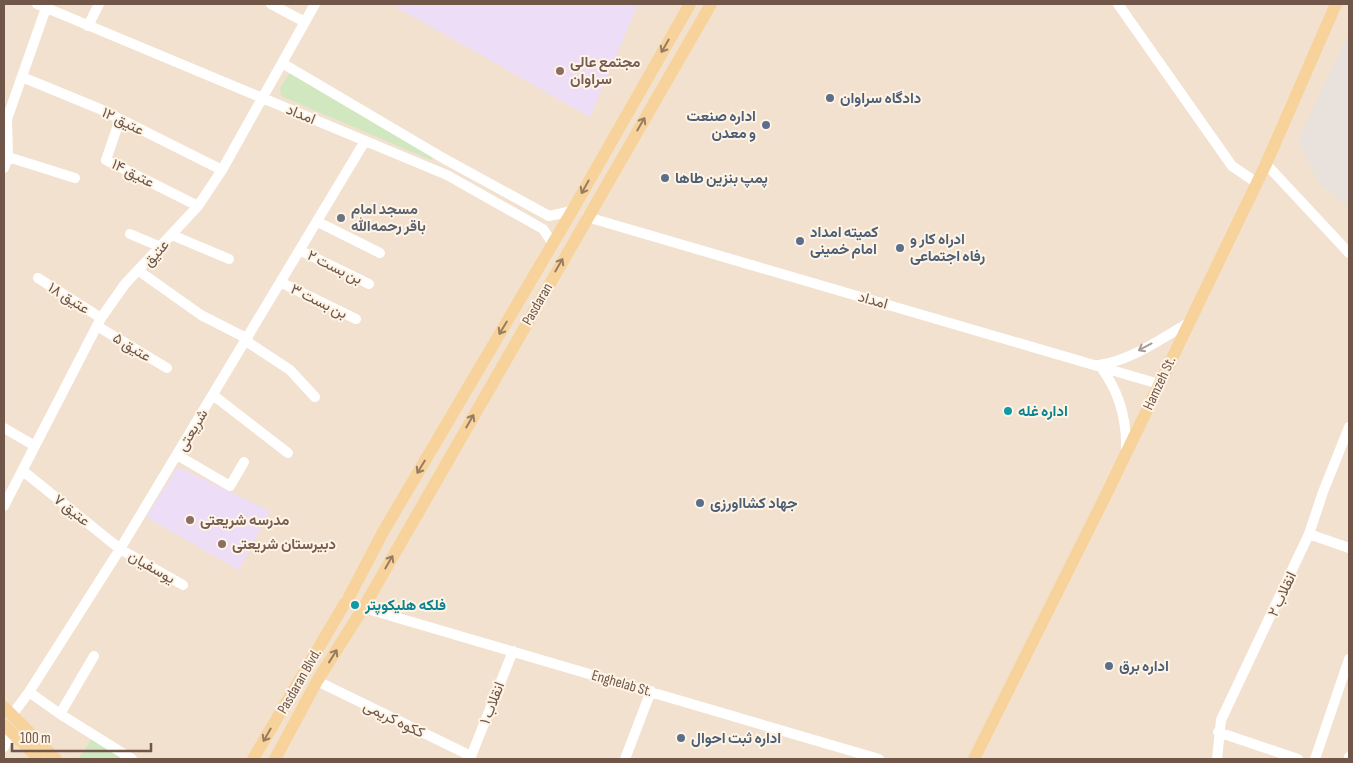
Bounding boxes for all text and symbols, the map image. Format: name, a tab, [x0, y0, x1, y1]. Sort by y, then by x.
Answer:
one-way arrow	[660, 38, 670, 52]
place label: مجتمع عالی سراوان	[570, 53, 640, 89]
marker: مجتمع عالی سراوان	[554, 65, 566, 77]
place label: دادگاه سراوان	[840, 89, 921, 108]
marker: دادگاه سراوان	[824, 92, 836, 104]
street label: امداد	[283, 100, 318, 129]
street label: عتیق ۱۲	[98, 103, 147, 140]
place label: اداره صنعت و معدن	[686, 107, 756, 143]
one-way arrow	[636, 117, 646, 132]
marker: اداره صنعت و معدن	[760, 119, 772, 131]
street label: عتیق ۱۴	[108, 155, 158, 192]
place label: پمپ بنزین طاها	[675, 169, 768, 188]
marker: پمپ بنزین طاها	[659, 172, 671, 184]
one-way arrow	[580, 180, 590, 194]
place label: مسجد امام باقر رحمه‌الله	[351, 200, 426, 236]
marker: مسجد امام باقر رحمه‌الله	[335, 212, 347, 224]
place label: کمیته امداد امام خمینی	[810, 223, 879, 259]
place label: ادراه کار و رفاه اجتماعی	[910, 230, 985, 266]
marker: کمیته امداد امام خمینی	[794, 235, 806, 247]
street label: عتیق	[139, 236, 174, 271]
marker: ادراه کار و رفاه اجتماعی	[894, 242, 906, 254]
street label: بن بست ۲	[304, 246, 365, 289]
one-way arrow	[555, 258, 565, 273]
street label: عتیق ۱۸	[44, 278, 93, 319]
street label: بن بست ۳	[287, 280, 350, 323]
street label: Pasdaran	[518, 280, 557, 329]
street label: امداد	[856, 287, 890, 314]
one-way arrow	[498, 320, 508, 334]
street label: عتیق ۵	[109, 329, 155, 366]
one-way arrow	[1138, 342, 1153, 352]
street label: Hamzeh St.	[1139, 353, 1180, 413]
place label: اداره غله	[1018, 402, 1068, 421]
marker: اداره غله	[1002, 405, 1014, 417]
street label: شریعتی	[172, 406, 213, 455]
one-way arrow	[465, 414, 475, 429]
one-way arrow	[415, 460, 425, 474]
street label: عتیق ۷	[50, 490, 94, 531]
place label: جهاد کشااورزی	[710, 494, 798, 513]
marker: جهاد کشااورزی	[694, 497, 706, 509]
place label: مدرسه شریعتی	[200, 511, 289, 530]
marker: مدرسه شریعتی	[184, 514, 196, 526]
place label: دبیرستان شریعتی	[232, 535, 336, 554]
marker: دبیرستان شریعتی	[216, 538, 228, 550]
street label: یوسفیان	[125, 546, 179, 588]
one-way arrow	[385, 556, 395, 570]
street label: انقلاب ۲	[1264, 569, 1301, 620]
place label: فلکه هلیکوپتر	[364, 596, 446, 615]
marker: فلکه هلیکوپتر	[349, 599, 361, 611]
street label: Pasdaran Blvd.	[273, 645, 326, 717]
one-way arrow	[328, 649, 338, 663]
place label: اداره برق	[1119, 657, 1169, 676]
marker: اداره برق	[1103, 660, 1115, 672]
street label: Enghelab St.	[589, 666, 655, 701]
street label: انقلاب ۱	[476, 679, 509, 727]
street label: ککوه کریمی	[360, 696, 428, 743]
scale bar	[12, 720, 151, 752]
one-way arrow	[262, 728, 272, 742]
text: 100 m	[20, 729, 51, 748]
place label: اداره ثبت احوال	[691, 729, 781, 748]
marker: اداره ثبت احوال	[675, 732, 687, 744]

